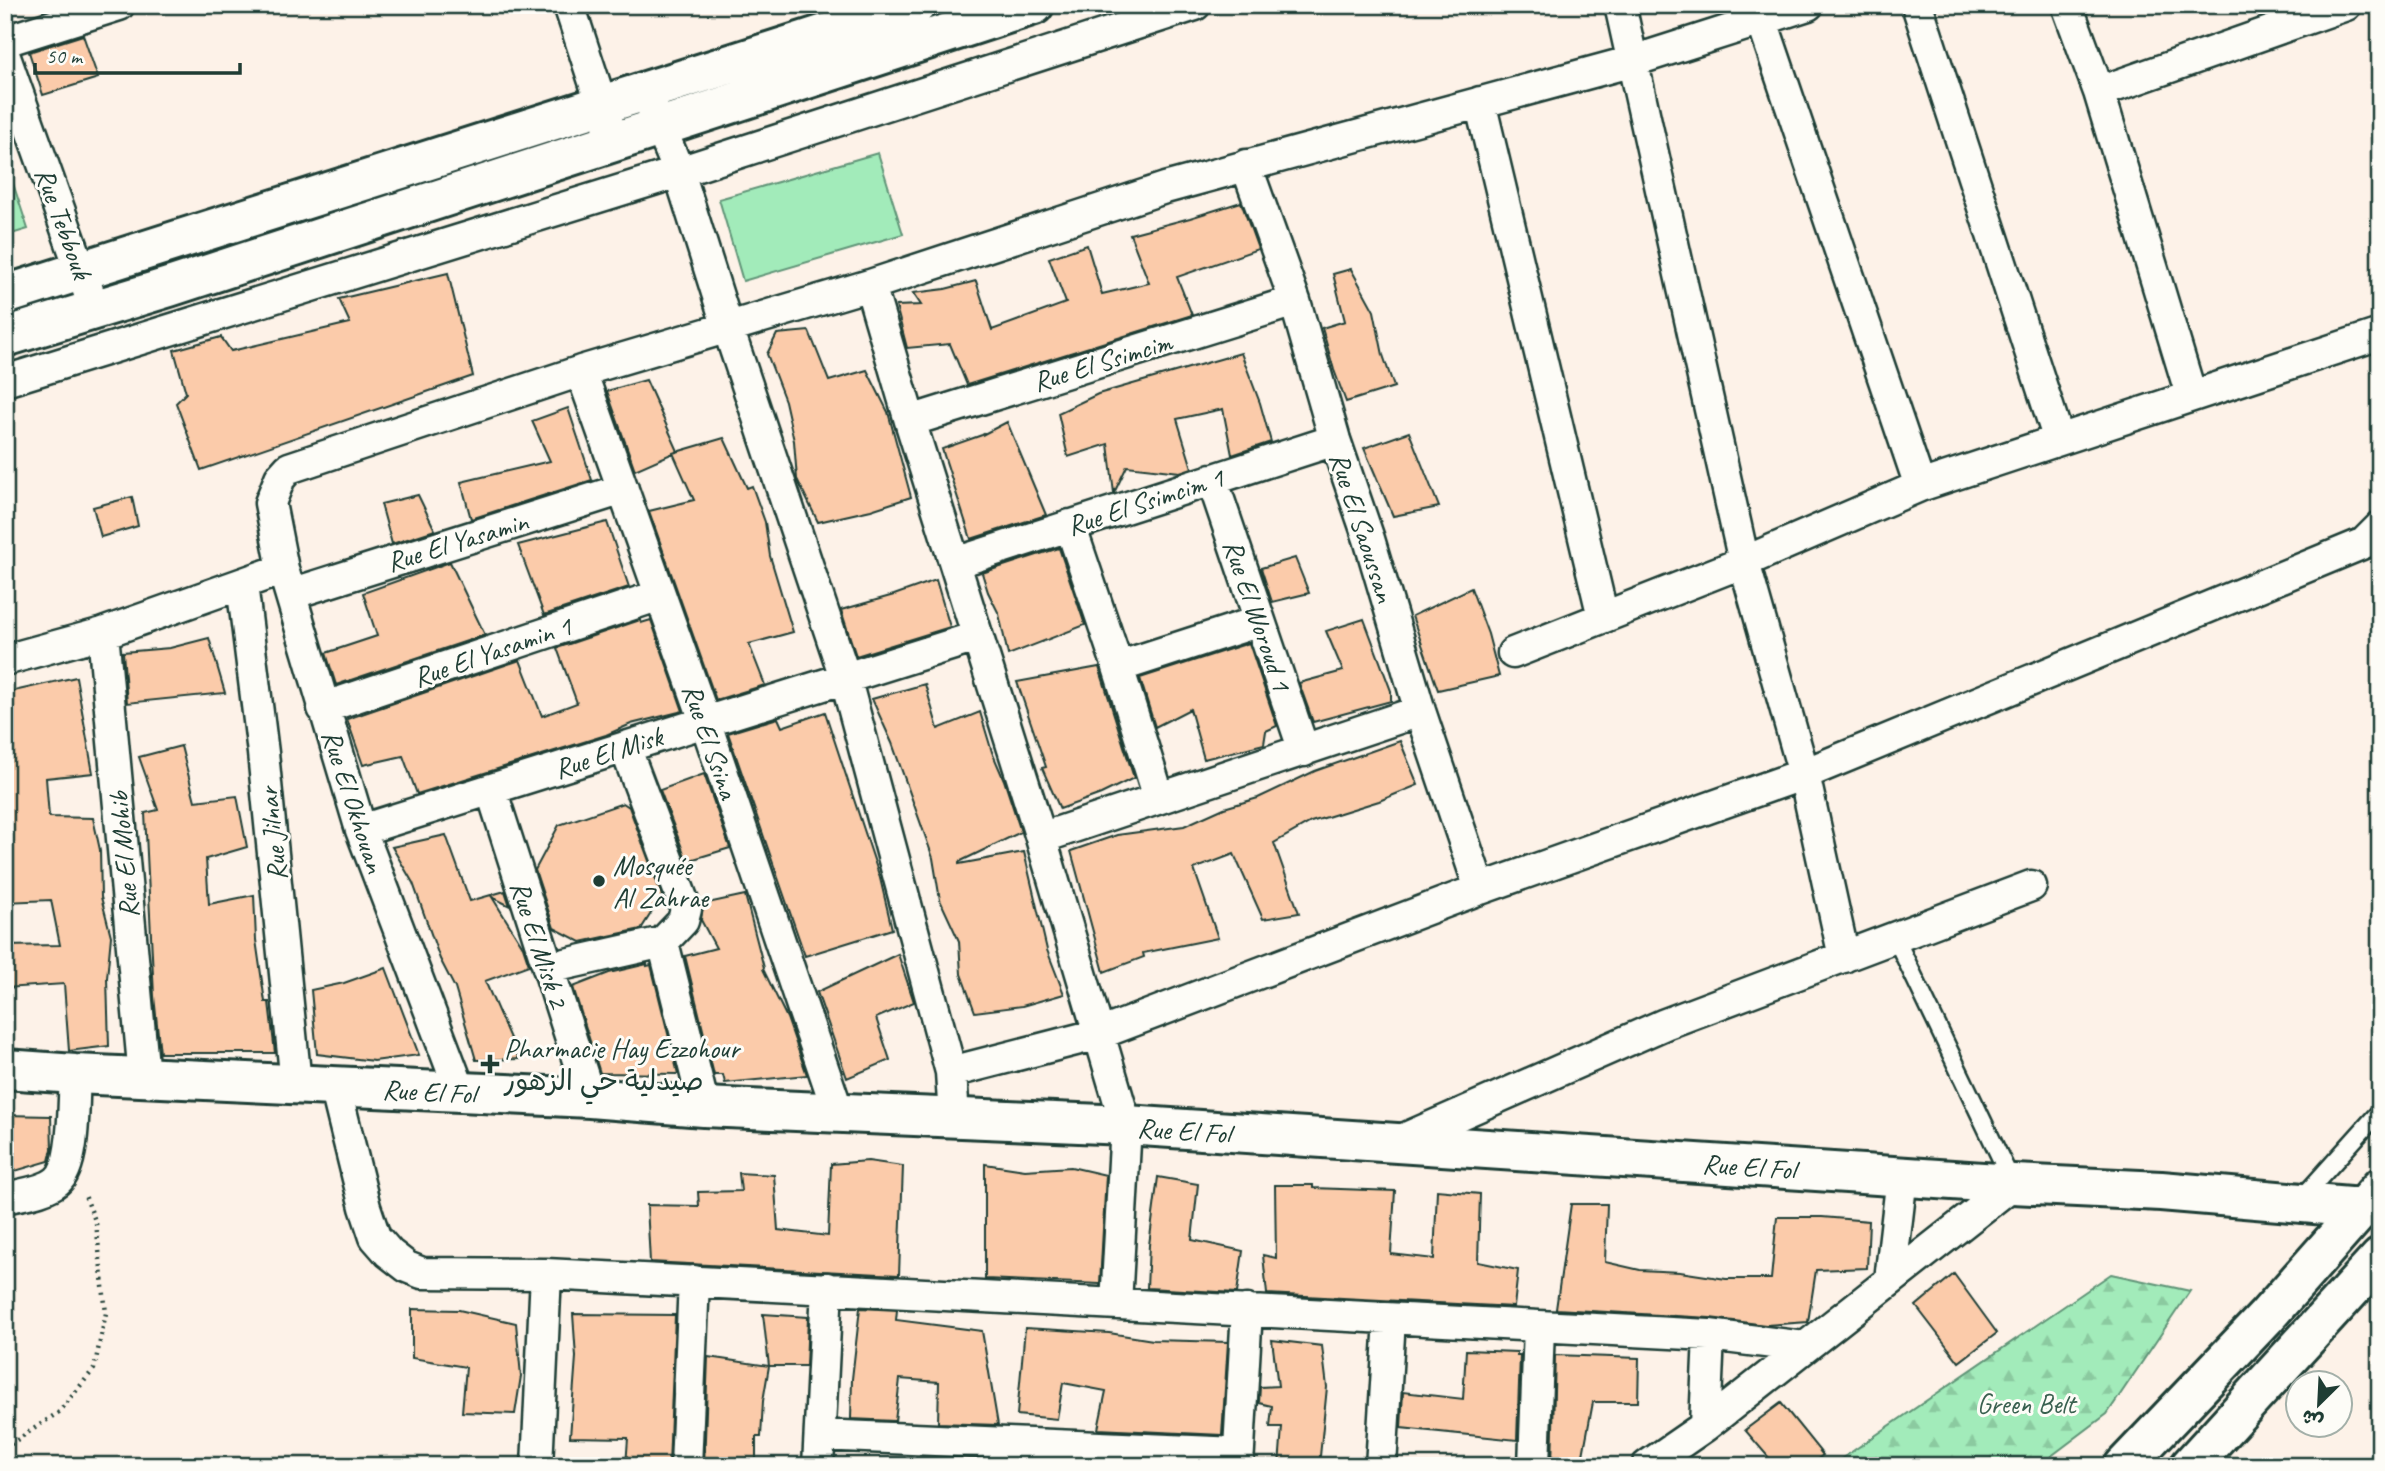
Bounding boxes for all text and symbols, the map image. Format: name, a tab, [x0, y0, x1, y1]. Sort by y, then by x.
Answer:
scale bar	[35, 32, 240, 76]
text: 50 m	[46, 43, 84, 69]
street label: Rue Tebbouk	[27, 163, 100, 285]
street label: Rue El Ssimcim	[1029, 323, 1177, 399]
street label: Rue El Saoussan	[1322, 448, 1404, 608]
street label: Rue El Ssimcim 1	[1062, 459, 1229, 543]
street label: Rue El Yasamin	[382, 503, 533, 580]
street label: Rue El Woroud 1	[1215, 535, 1300, 697]
street label: Rue El Yasamin 1	[408, 608, 577, 695]
street label: Rue El Ssina	[675, 679, 747, 805]
street label: Rue El Misk	[550, 718, 668, 786]
street label: Rue El Okhouan	[314, 725, 393, 878]
street label: Rue Jilnar	[250, 784, 295, 882]
street label: Rue El Mohib	[100, 788, 146, 920]
place label: Mosquée Al Zahrae	[613, 848, 710, 915]
marker: Mosquée Al Zahrae	[591, 873, 607, 889]
street label: Rue El Misk 2	[503, 876, 577, 1014]
place label: Pharmacie Hay Ezzohour صيدلية حي الزهور	[503, 1031, 741, 1105]
marker: Pharmacie Hay Ezzohour صيدلية حي الزهور	[482, 1056, 498, 1072]
street label: Rue El Fol	[381, 1072, 482, 1112]
street label: Rue El Fol	[1136, 1110, 1237, 1152]
street label: Rue El Fol	[1701, 1146, 1802, 1188]
north arrow	[2284, 1370, 2354, 1440]
park label: Green Belt	[1977, 1386, 2078, 1421]
text: ش	[2298, 1403, 2327, 1434]

